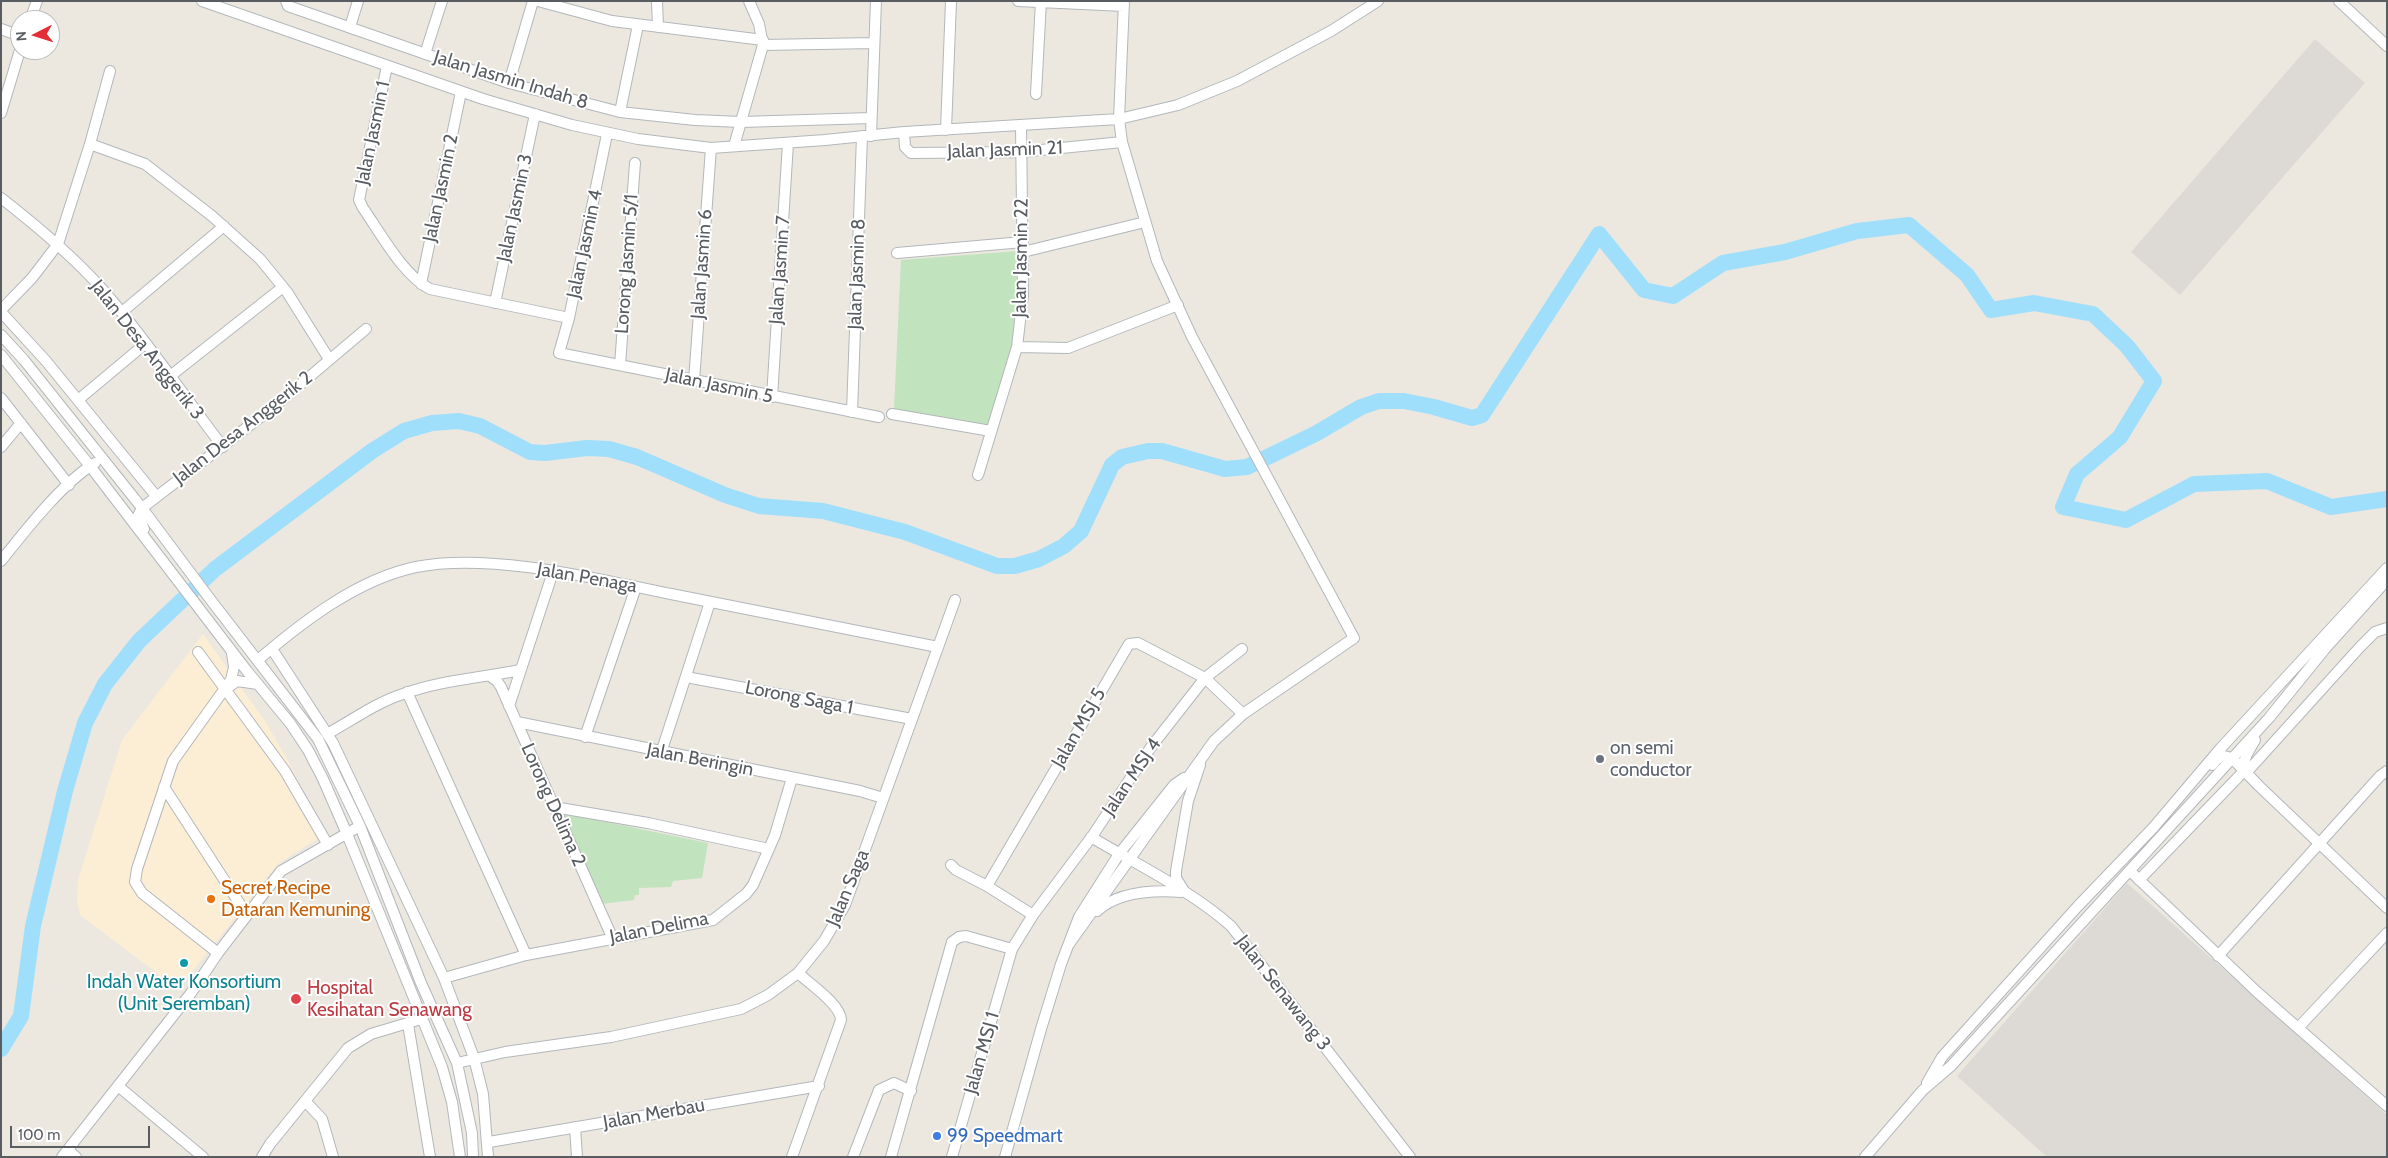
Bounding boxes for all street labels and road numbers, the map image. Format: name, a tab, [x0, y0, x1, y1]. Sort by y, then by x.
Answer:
street label: Jalan Jasmin Indah 8	[431, 46, 591, 114]
street label: Jalan Jasmin 1	[351, 79, 395, 187]
street label: Jalan Jasmin 2	[418, 132, 464, 244]
street label: Jalan Jasmin 21	[947, 137, 1063, 163]
street label: Jalan Jasmin 3	[492, 152, 538, 264]
street label: Jalan Jasmin 4	[562, 188, 608, 300]
street label: Lorong Jasmin 5/1	[611, 193, 643, 335]
street label: Jalan Jasmin 22	[1009, 198, 1033, 318]
street label: Jalan Jasmin 6	[687, 208, 717, 320]
street label: Jalan Jasmin 7	[765, 215, 795, 325]
street label: Jalan Jasmin 8	[844, 218, 870, 330]
street label: Jalan Desa Anggerik 3	[85, 276, 209, 424]
street label: Jalan Jasmin 5	[663, 363, 775, 409]
street label: Jalan Desa Anggerik 2	[169, 366, 317, 490]
street label: Jalan Penaga	[535, 558, 639, 598]
street label: Lorong Saga 1	[743, 676, 855, 720]
street label: Jalan MSJ 5	[1047, 684, 1111, 772]
street label: Jalan MSJ 4	[1098, 734, 1166, 820]
street label: Jalan Beringin	[645, 738, 755, 782]
street label: Lorong Delima 2	[516, 740, 590, 870]
street label: Jalan Saga	[822, 846, 874, 930]
street label: Jalan Delima	[608, 907, 710, 949]
street label: Jalan Senawang 3	[1231, 931, 1335, 1055]
street label: Jalan MSJ 1	[959, 1009, 1005, 1097]
street label: Jalan Merbau	[601, 1094, 707, 1134]

